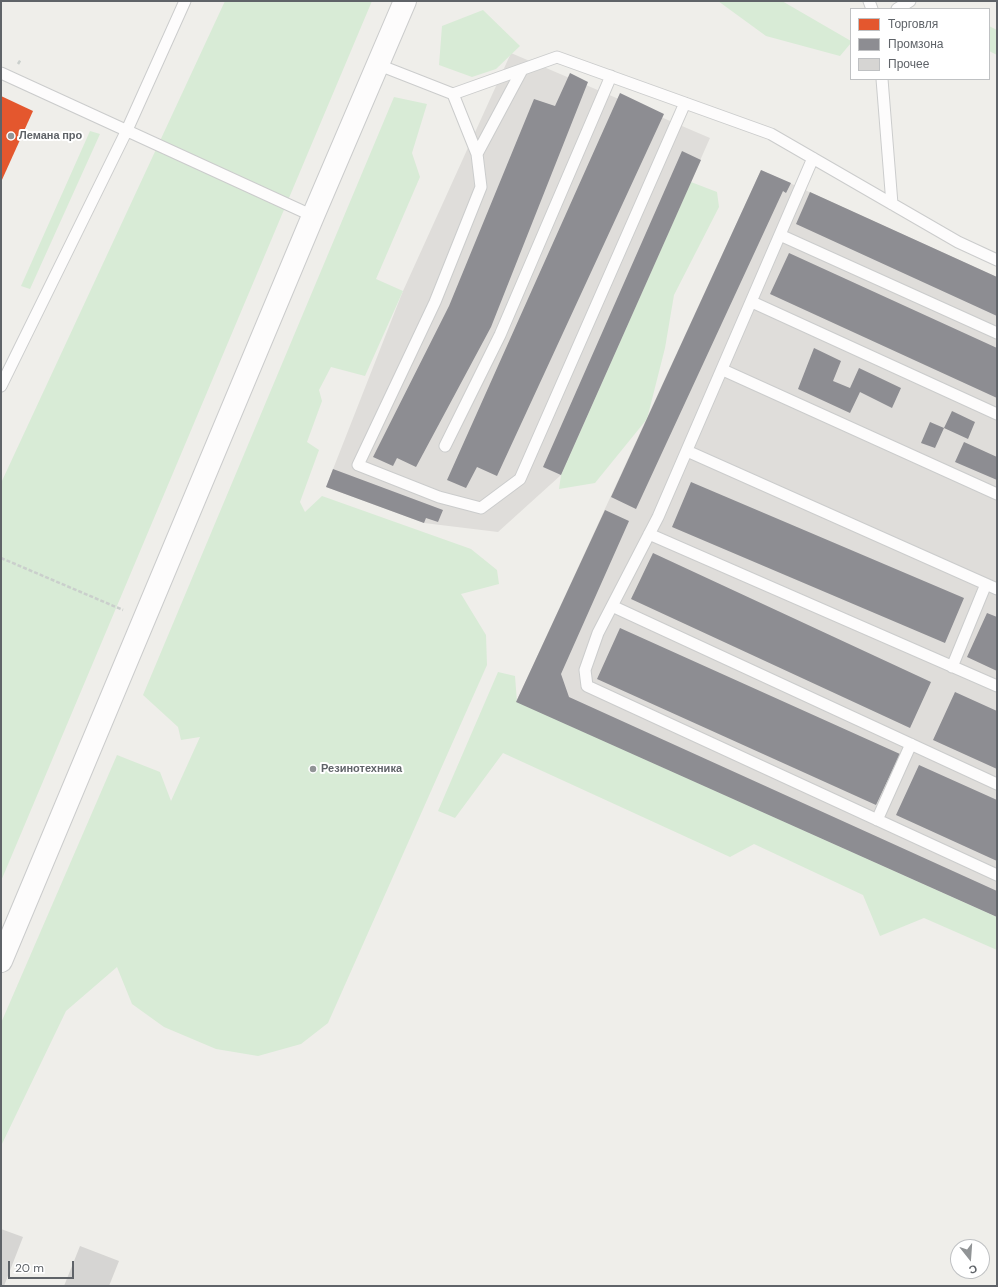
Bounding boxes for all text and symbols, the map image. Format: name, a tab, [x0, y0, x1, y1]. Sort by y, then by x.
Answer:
legend	[850, 8, 990, 80]
text: Торговля	[888, 16, 938, 32]
text: Промзона	[888, 36, 943, 52]
text: Прочее	[888, 56, 929, 72]
place label: Лемана про	[19, 129, 82, 143]
marker: Лемана про	[6, 131, 16, 141]
place label: Резинотехника	[321, 762, 402, 776]
marker: Резинотехника	[308, 764, 318, 774]
north arrow	[950, 1239, 990, 1279]
scale bar	[10, 1253, 76, 1279]
text: 20 m	[15, 1260, 44, 1276]
text: С	[967, 1262, 979, 1277]

